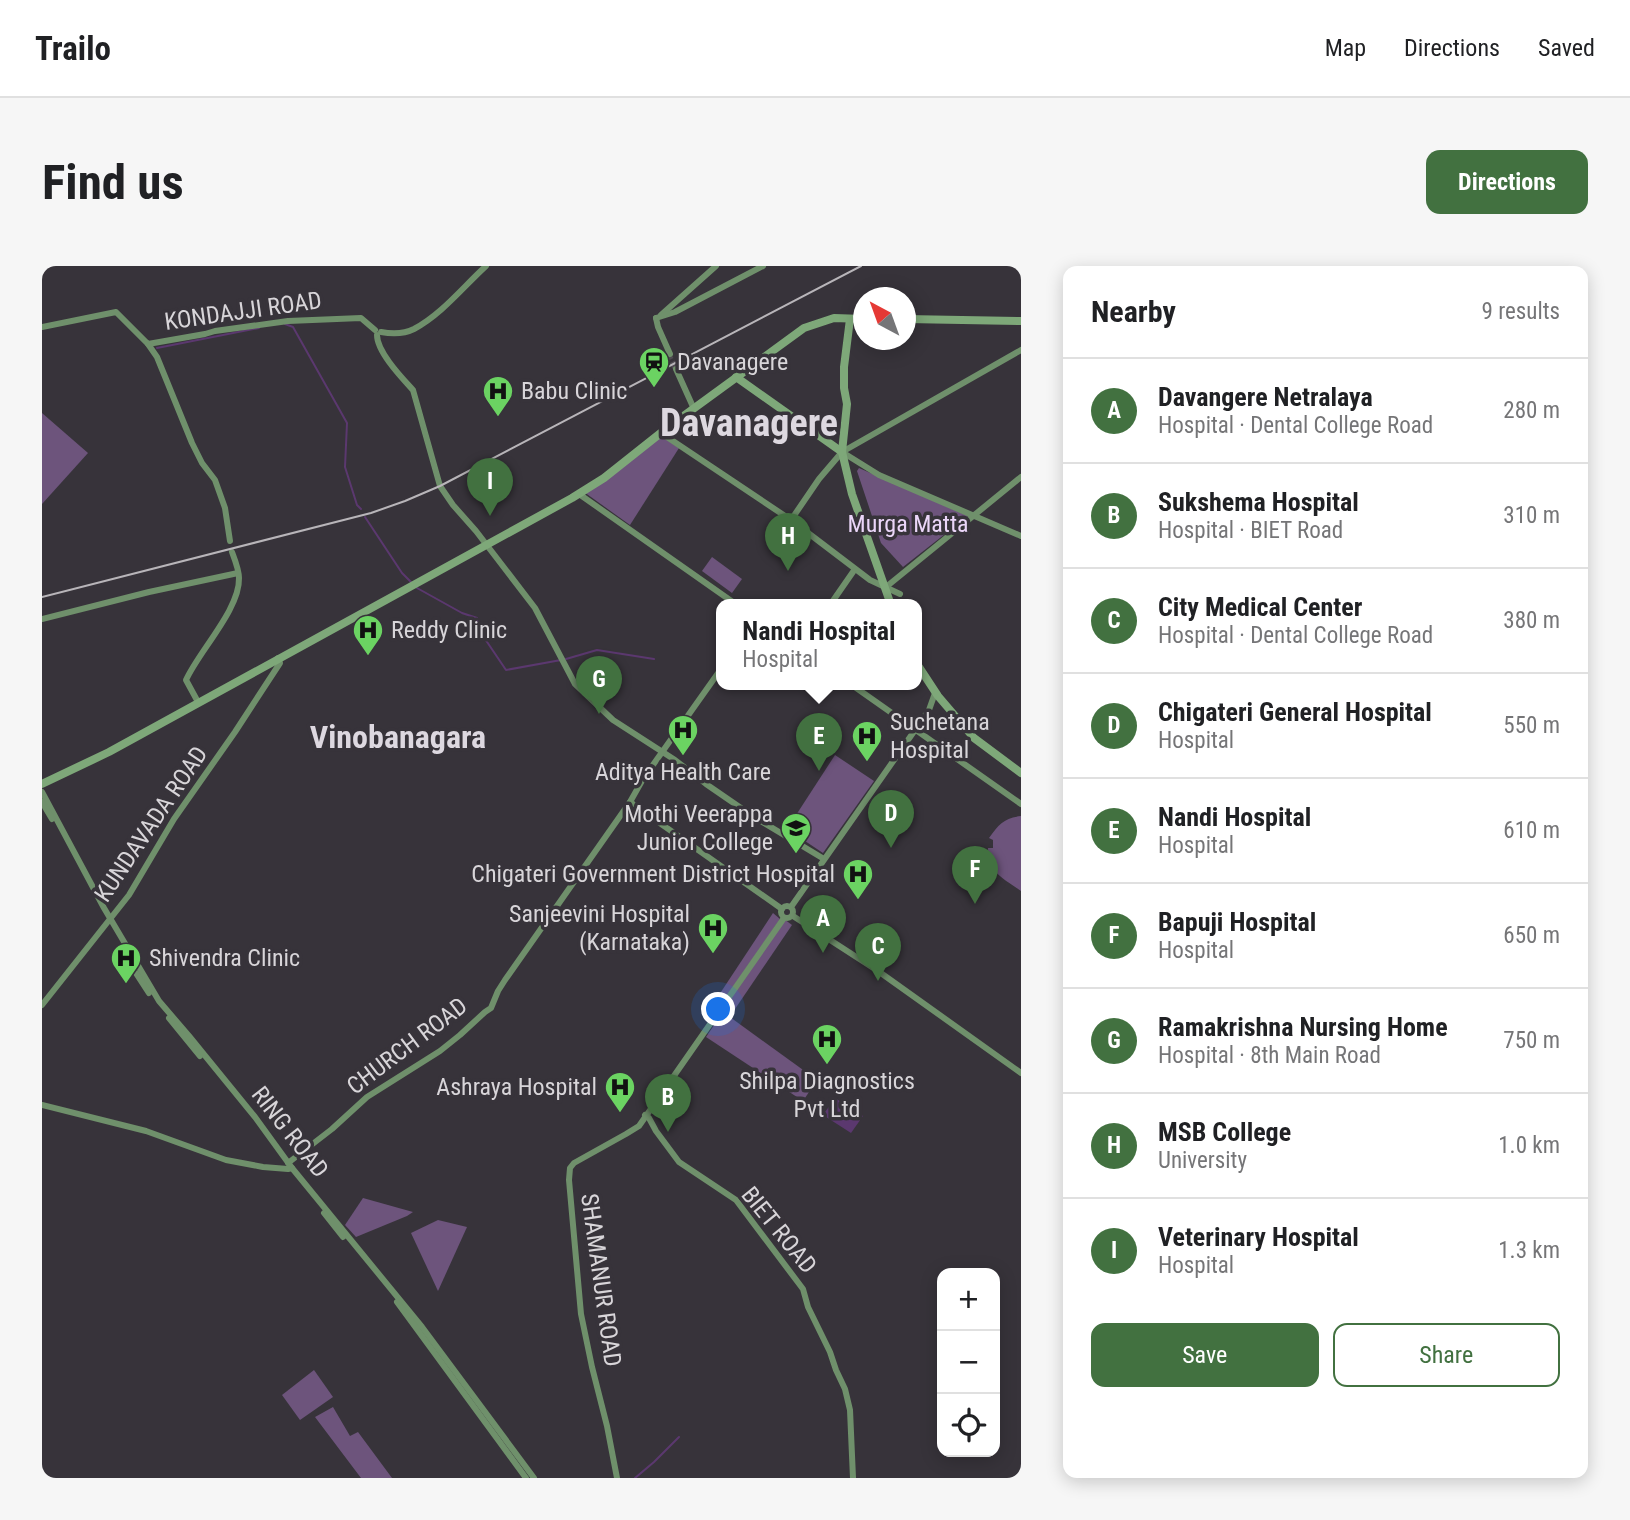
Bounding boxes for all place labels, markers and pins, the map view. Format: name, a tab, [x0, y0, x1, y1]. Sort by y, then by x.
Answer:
station icon: Davanagere	[637, 345, 671, 389]
place label: Davanagere	[677, 348, 788, 376]
hospital icon: Babu Clinic	[481, 374, 515, 418]
place label: Babu Clinic	[521, 377, 627, 405]
pin: I	[467, 458, 513, 516]
pin: H	[765, 513, 811, 571]
hospital icon: Reddy Clinic	[351, 613, 385, 657]
place label: Reddy Clinic	[391, 616, 507, 644]
pin: G	[576, 656, 622, 714]
place label: Suchetana Hospital	[890, 708, 990, 764]
hospital icon: Aditya Health Care	[666, 713, 700, 757]
pin: E	[796, 713, 842, 771]
hospital icon: Suchetana Hospital	[850, 719, 884, 763]
place label: Aditya Health Care	[595, 758, 771, 786]
pin: D	[868, 790, 914, 848]
place label: Mothi Veerappa Junior College	[624, 800, 773, 856]
school or university icon: Mothi Veerappa Junior College	[779, 811, 813, 855]
pin: F	[952, 846, 998, 904]
hospital icon: Chigateri Government District Hospital	[841, 857, 875, 901]
place label: Chigateri Government District Hospital	[471, 860, 835, 888]
pin: A	[800, 895, 846, 953]
place label: Sanjeevini Hospital (Karnataka)	[509, 900, 690, 956]
hospital icon: Sanjeevini Hospital (Karnataka)	[696, 911, 730, 955]
pin: C	[855, 923, 901, 981]
hospital icon: Shivendra Clinic	[109, 941, 143, 985]
place label: Shivendra Clinic	[149, 944, 300, 972]
hospital icon: Shilpa Diagnostics Pvt Ltd	[810, 1022, 844, 1066]
place label: Shilpa Diagnostics Pvt Ltd	[739, 1067, 915, 1123]
hospital icon: Ashraya Hospital	[603, 1070, 637, 1114]
place label: Ashraya Hospital	[436, 1073, 597, 1101]
pin: B	[645, 1074, 691, 1132]

